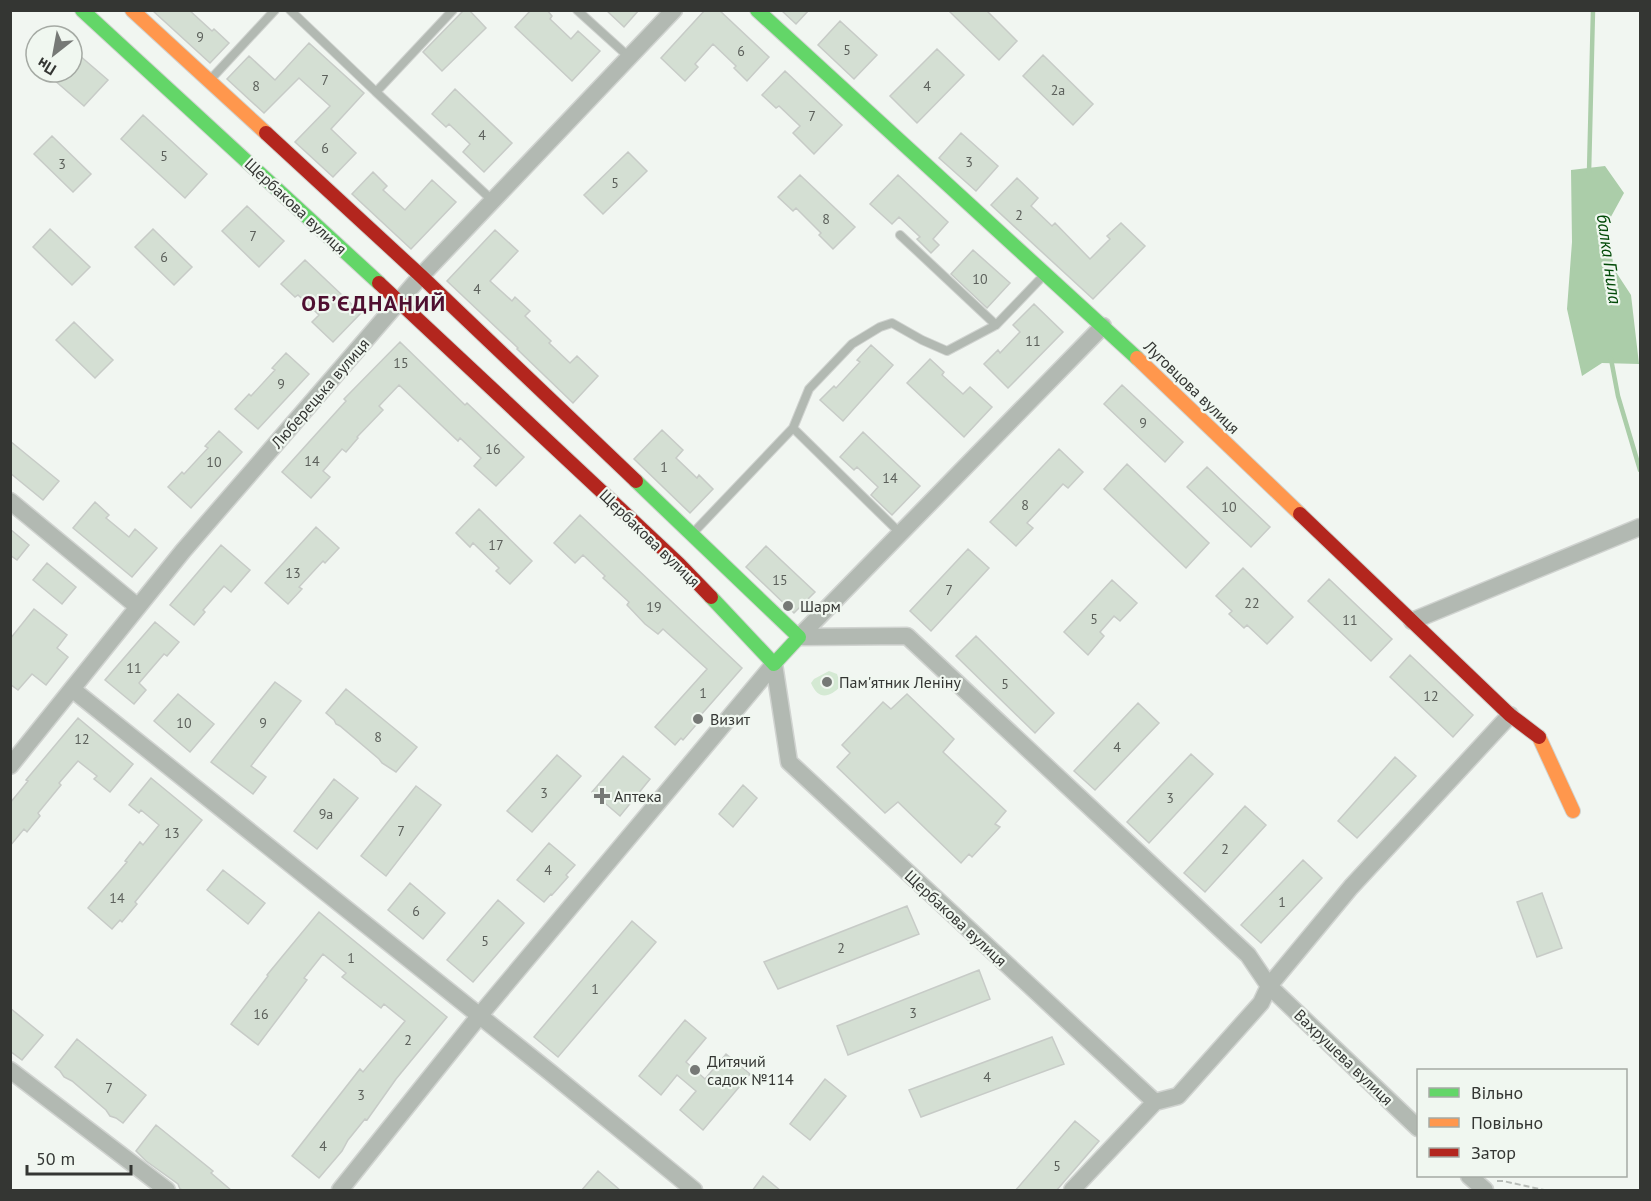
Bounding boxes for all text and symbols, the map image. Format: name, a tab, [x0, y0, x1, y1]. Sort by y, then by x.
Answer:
north arrow	[24, 24, 84, 84]
house number: 9	[196, 28, 204, 46]
house number: 5	[843, 41, 851, 59]
house number: 6	[737, 42, 745, 60]
text: Пн	[33, 53, 59, 80]
house number: 7	[321, 71, 329, 89]
house number: 8	[252, 77, 260, 95]
house number: 4	[923, 77, 931, 95]
house number: 2а	[1051, 81, 1065, 99]
house number: 7	[808, 107, 816, 125]
house number: 4	[478, 126, 486, 144]
house number: 6	[321, 139, 329, 157]
house number: 5	[160, 147, 168, 165]
house number: 3	[965, 153, 973, 171]
street label: Щербакова вулиця	[241, 154, 351, 258]
house number: 3	[58, 155, 66, 173]
house number: 5	[611, 174, 619, 192]
house number: 2	[1015, 206, 1023, 224]
house number: 8	[822, 210, 830, 228]
water label: балка Гнила	[1592, 213, 1627, 305]
house number: 7	[249, 227, 257, 245]
house number: 6	[160, 248, 168, 266]
house number: 10	[972, 270, 988, 288]
house number: 4	[473, 280, 481, 298]
district label: ОБ’ЄДНАНИЙ	[301, 289, 447, 317]
house number: 11	[1025, 332, 1041, 350]
street label: Люберецька вулиця	[266, 334, 373, 453]
street label: Луговцова вулиця	[1139, 336, 1244, 438]
house number: 15	[393, 354, 409, 372]
house number: 9	[277, 375, 285, 393]
house number: 9	[1139, 414, 1147, 432]
house number: 16	[485, 440, 501, 458]
house number: 14	[304, 452, 320, 470]
house number: 10	[206, 453, 222, 471]
house number: 1	[660, 458, 668, 476]
house number: 14	[882, 469, 898, 487]
street label: Щербакова вулиця	[595, 485, 705, 591]
house number: 8	[1021, 496, 1029, 514]
house number: 10	[1221, 498, 1237, 516]
house number: 17	[488, 536, 504, 554]
house number: 13	[285, 564, 301, 582]
house number: 15	[772, 571, 788, 589]
house number: 7	[945, 581, 953, 599]
house number: 22	[1244, 594, 1260, 612]
place label: Шарм	[800, 596, 841, 616]
house number: 19	[646, 598, 662, 616]
marker: Шарм	[781, 599, 795, 613]
house number: 5	[1090, 610, 1098, 628]
house number: 11	[1342, 611, 1358, 629]
house number: 11	[126, 659, 142, 677]
place label: Пам'ятник Леніну	[839, 672, 961, 692]
marker: Пам'ятник Леніну	[820, 675, 834, 689]
house number: 5	[1001, 675, 1009, 693]
house number: 1	[699, 684, 707, 702]
house number: 12	[1423, 687, 1439, 705]
place label: Визит	[710, 709, 751, 729]
marker: Визит	[691, 712, 705, 726]
house number: 10	[176, 714, 192, 732]
house number: 9	[259, 714, 267, 732]
house number: 8	[374, 728, 382, 746]
house number: 12	[74, 730, 90, 748]
house number: 4	[1113, 738, 1121, 756]
house number: 3	[540, 784, 548, 802]
place label: Аптека	[614, 786, 662, 806]
marker: Аптека	[595, 789, 609, 803]
house number: 3	[1166, 789, 1174, 807]
house number: 9а	[319, 805, 333, 823]
house number: 7	[397, 822, 405, 840]
house number: 13	[164, 824, 180, 842]
house number: 2	[1221, 840, 1229, 858]
house number: 4	[544, 861, 552, 879]
street label: Щербакова вулиця	[901, 866, 1011, 970]
house number: 14	[109, 889, 125, 907]
house number: 1	[1278, 893, 1286, 911]
house number: 6	[412, 902, 420, 920]
house number: 5	[481, 932, 489, 950]
house number: 2	[837, 939, 845, 957]
house number: 1	[347, 949, 355, 967]
house number: 1	[591, 980, 599, 998]
house number: 3	[909, 1004, 917, 1022]
house number: 16	[253, 1005, 269, 1023]
street label: Вахрушева вулиця	[1290, 1005, 1398, 1109]
house number: 2	[404, 1031, 412, 1049]
place label: Дитячий садок №114	[707, 1051, 794, 1089]
marker: Дитячий садок №114	[688, 1063, 702, 1077]
house number: 4	[983, 1068, 991, 1086]
legend	[1417, 1069, 1627, 1177]
house number: 7	[105, 1079, 113, 1097]
text: Вільно	[1471, 1081, 1523, 1104]
house number: 3	[357, 1086, 365, 1104]
text: Повільно	[1471, 1111, 1543, 1134]
house number: 4	[319, 1137, 327, 1155]
scale bar	[27, 1138, 130, 1176]
text: Затор	[1471, 1141, 1516, 1164]
text: 50 m	[36, 1147, 75, 1170]
house number: 5	[1053, 1157, 1061, 1175]

